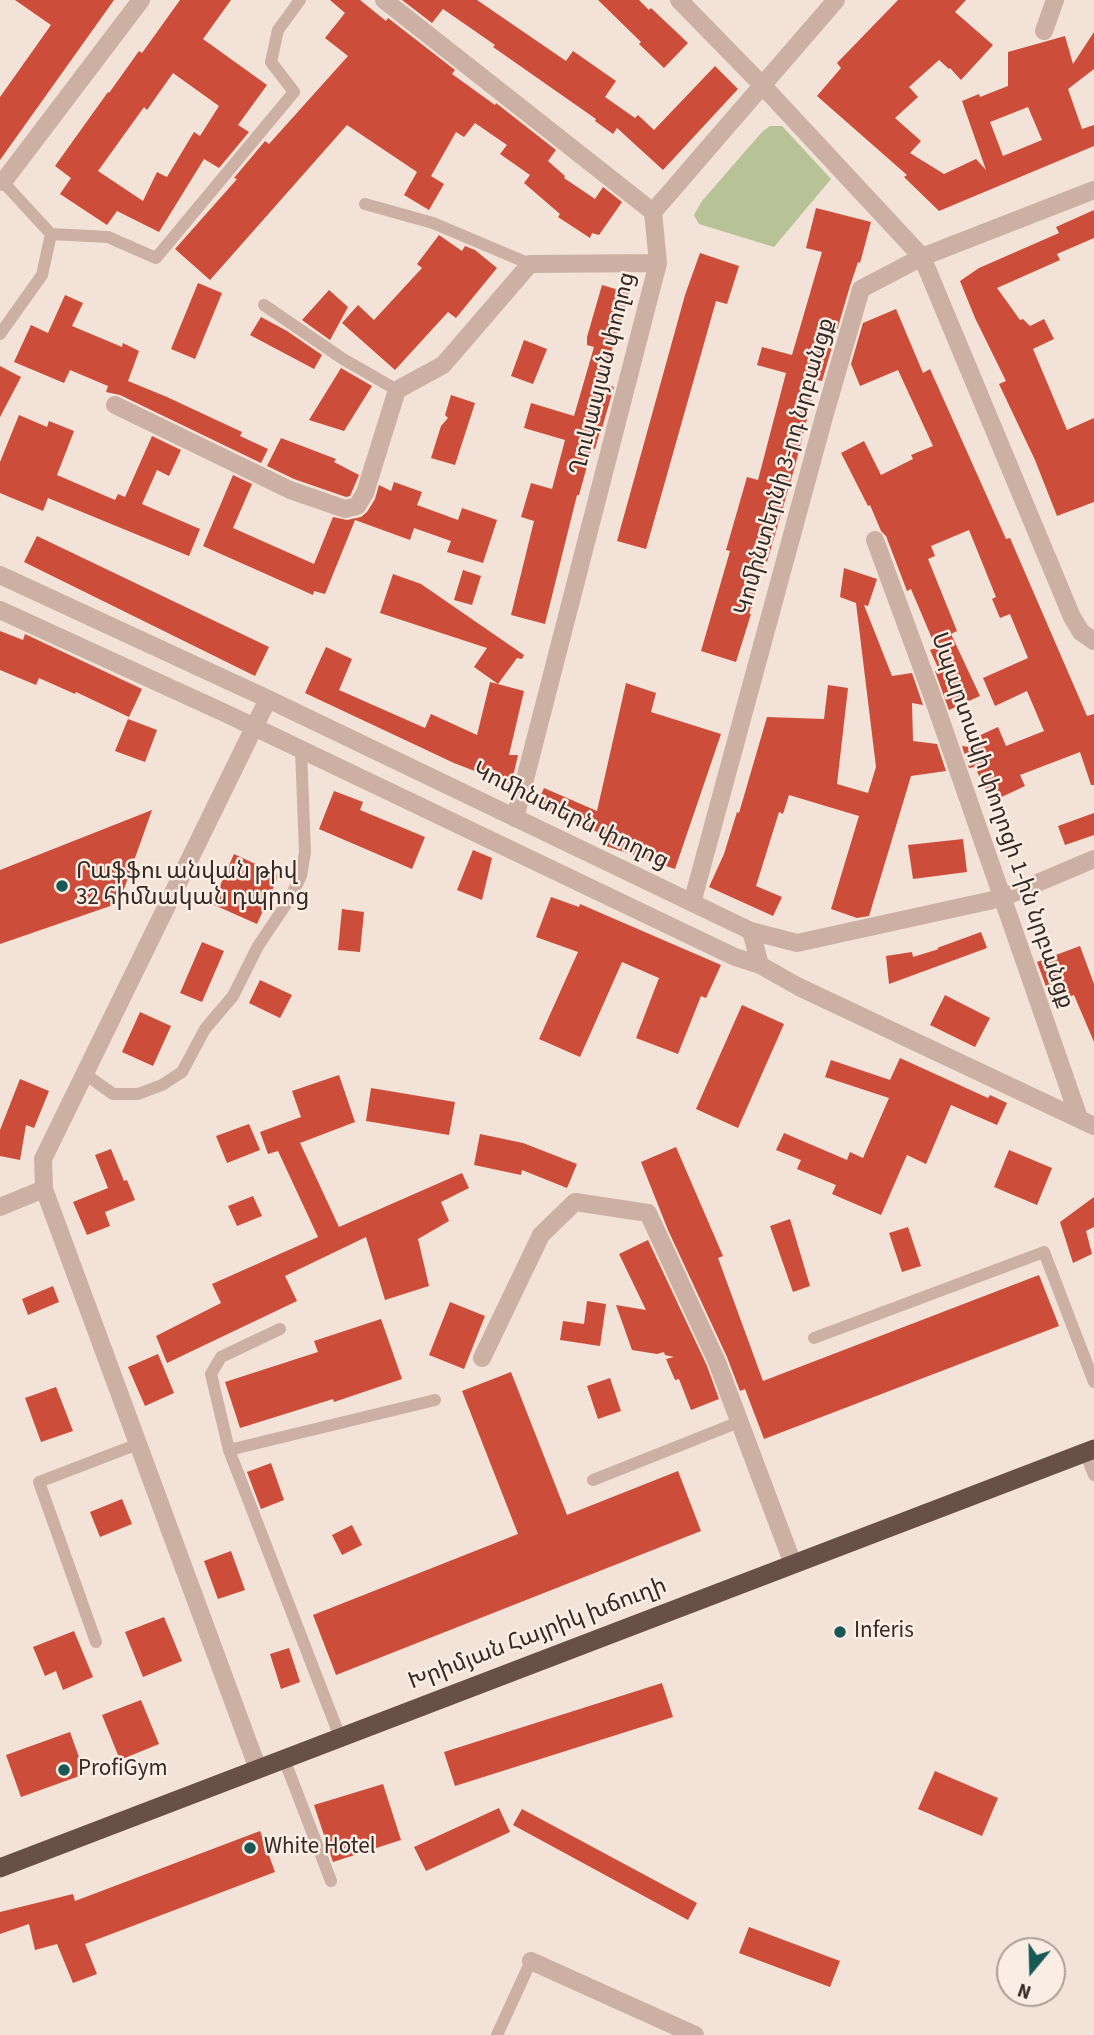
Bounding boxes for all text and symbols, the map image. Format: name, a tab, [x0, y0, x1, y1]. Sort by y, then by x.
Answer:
street label: Ղուկասյան փողոց	[565, 270, 643, 478]
street label: Կոմինտերնի 3-րդ նրբանցք	[730, 315, 842, 619]
street label: Սպարտակի փողոցի 1-ին նրբանցք	[924, 629, 1078, 1013]
street label: Կոմինտերն փողոց	[467, 758, 673, 876]
place label: Րաֆֆու անվան թիվ 32 հիմնական դպրոց	[76, 859, 309, 913]
marker: Րաֆֆու անվան թիվ 32 հիմնական դպրոց	[54, 878, 70, 894]
street label: Խրիմյան Հայրիկ խճուղի	[405, 1573, 671, 1697]
place label: Inferis	[854, 1618, 914, 1646]
marker: Inferis	[832, 1624, 848, 1640]
place label: ProfiGym	[78, 1756, 168, 1784]
marker: ProfiGym	[56, 1762, 72, 1778]
place label: White Hotel	[264, 1834, 376, 1862]
marker: White Hotel	[242, 1840, 258, 1856]
north arrow	[996, 1937, 1066, 2007]
text: N	[1014, 1976, 1035, 2005]

